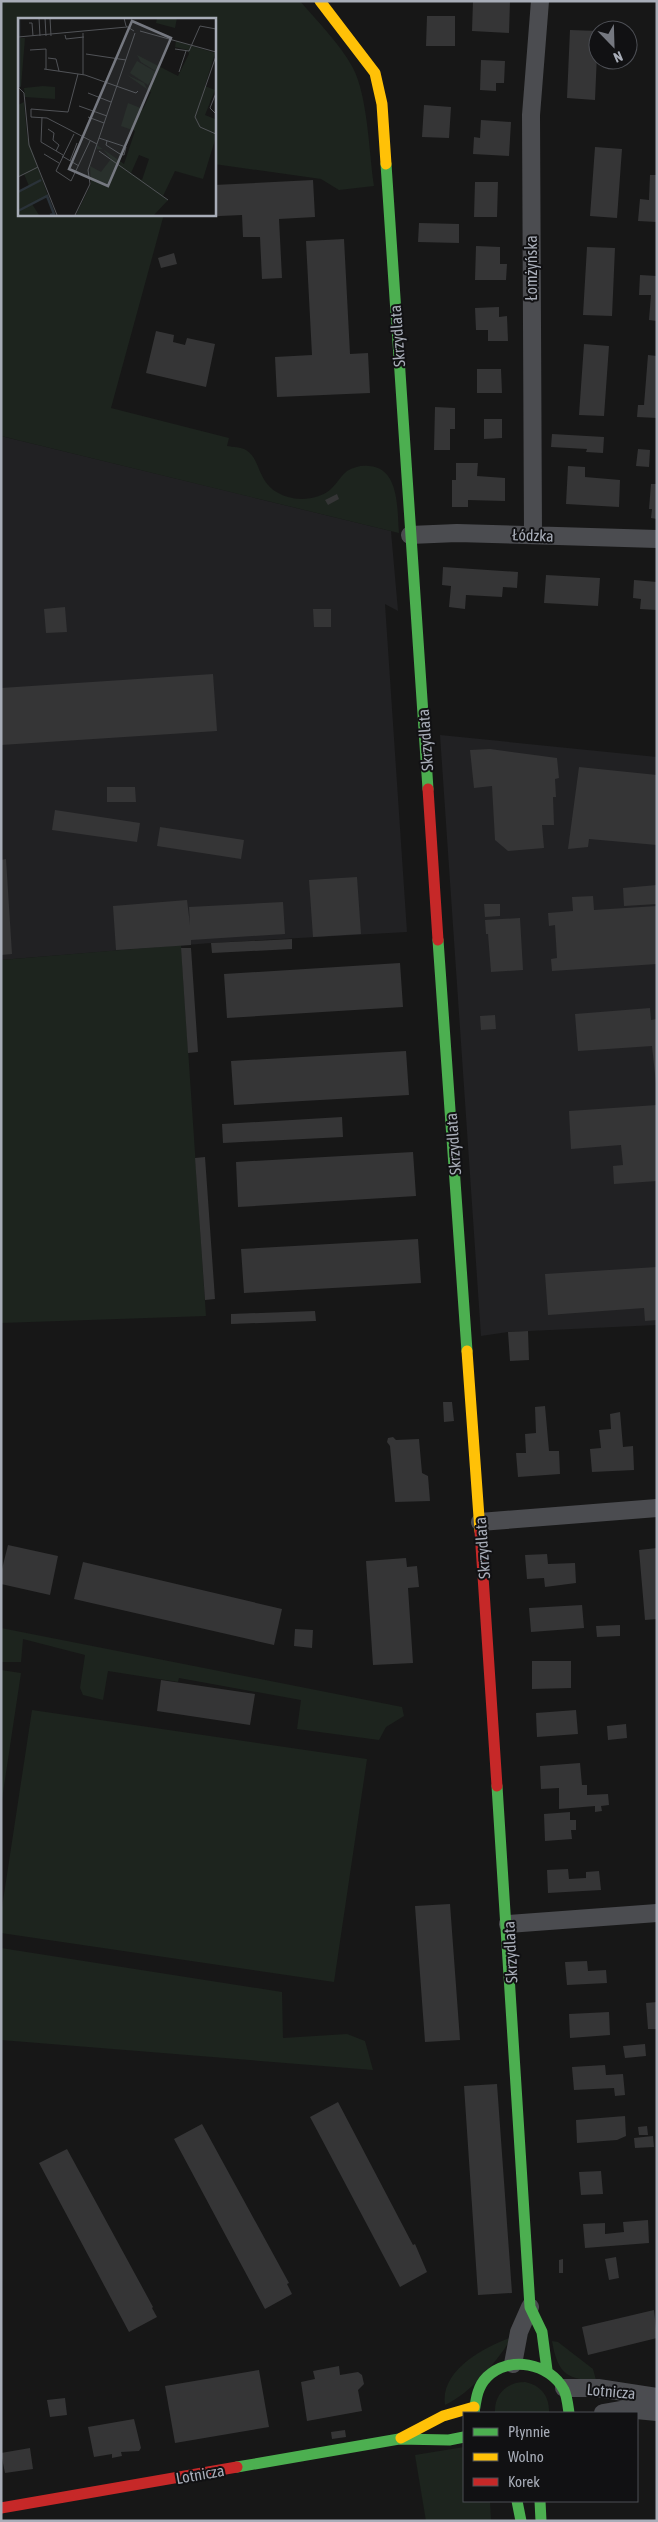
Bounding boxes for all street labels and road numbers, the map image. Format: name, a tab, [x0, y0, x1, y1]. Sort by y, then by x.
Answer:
street label: Łomżyńska	[522, 235, 541, 301]
street label: Skrzydlata	[386, 304, 409, 368]
street label: Łódzka	[512, 525, 554, 545]
street label: Skrzydlata	[414, 708, 437, 772]
street label: Skrzydlata	[442, 1112, 465, 1176]
street label: Skrzydlata	[471, 1516, 494, 1580]
street label: Skrzydlata	[499, 1921, 522, 1983]
street label: Lotnicza	[586, 2380, 636, 2402]
street label: Lotnicza	[174, 2461, 226, 2487]

